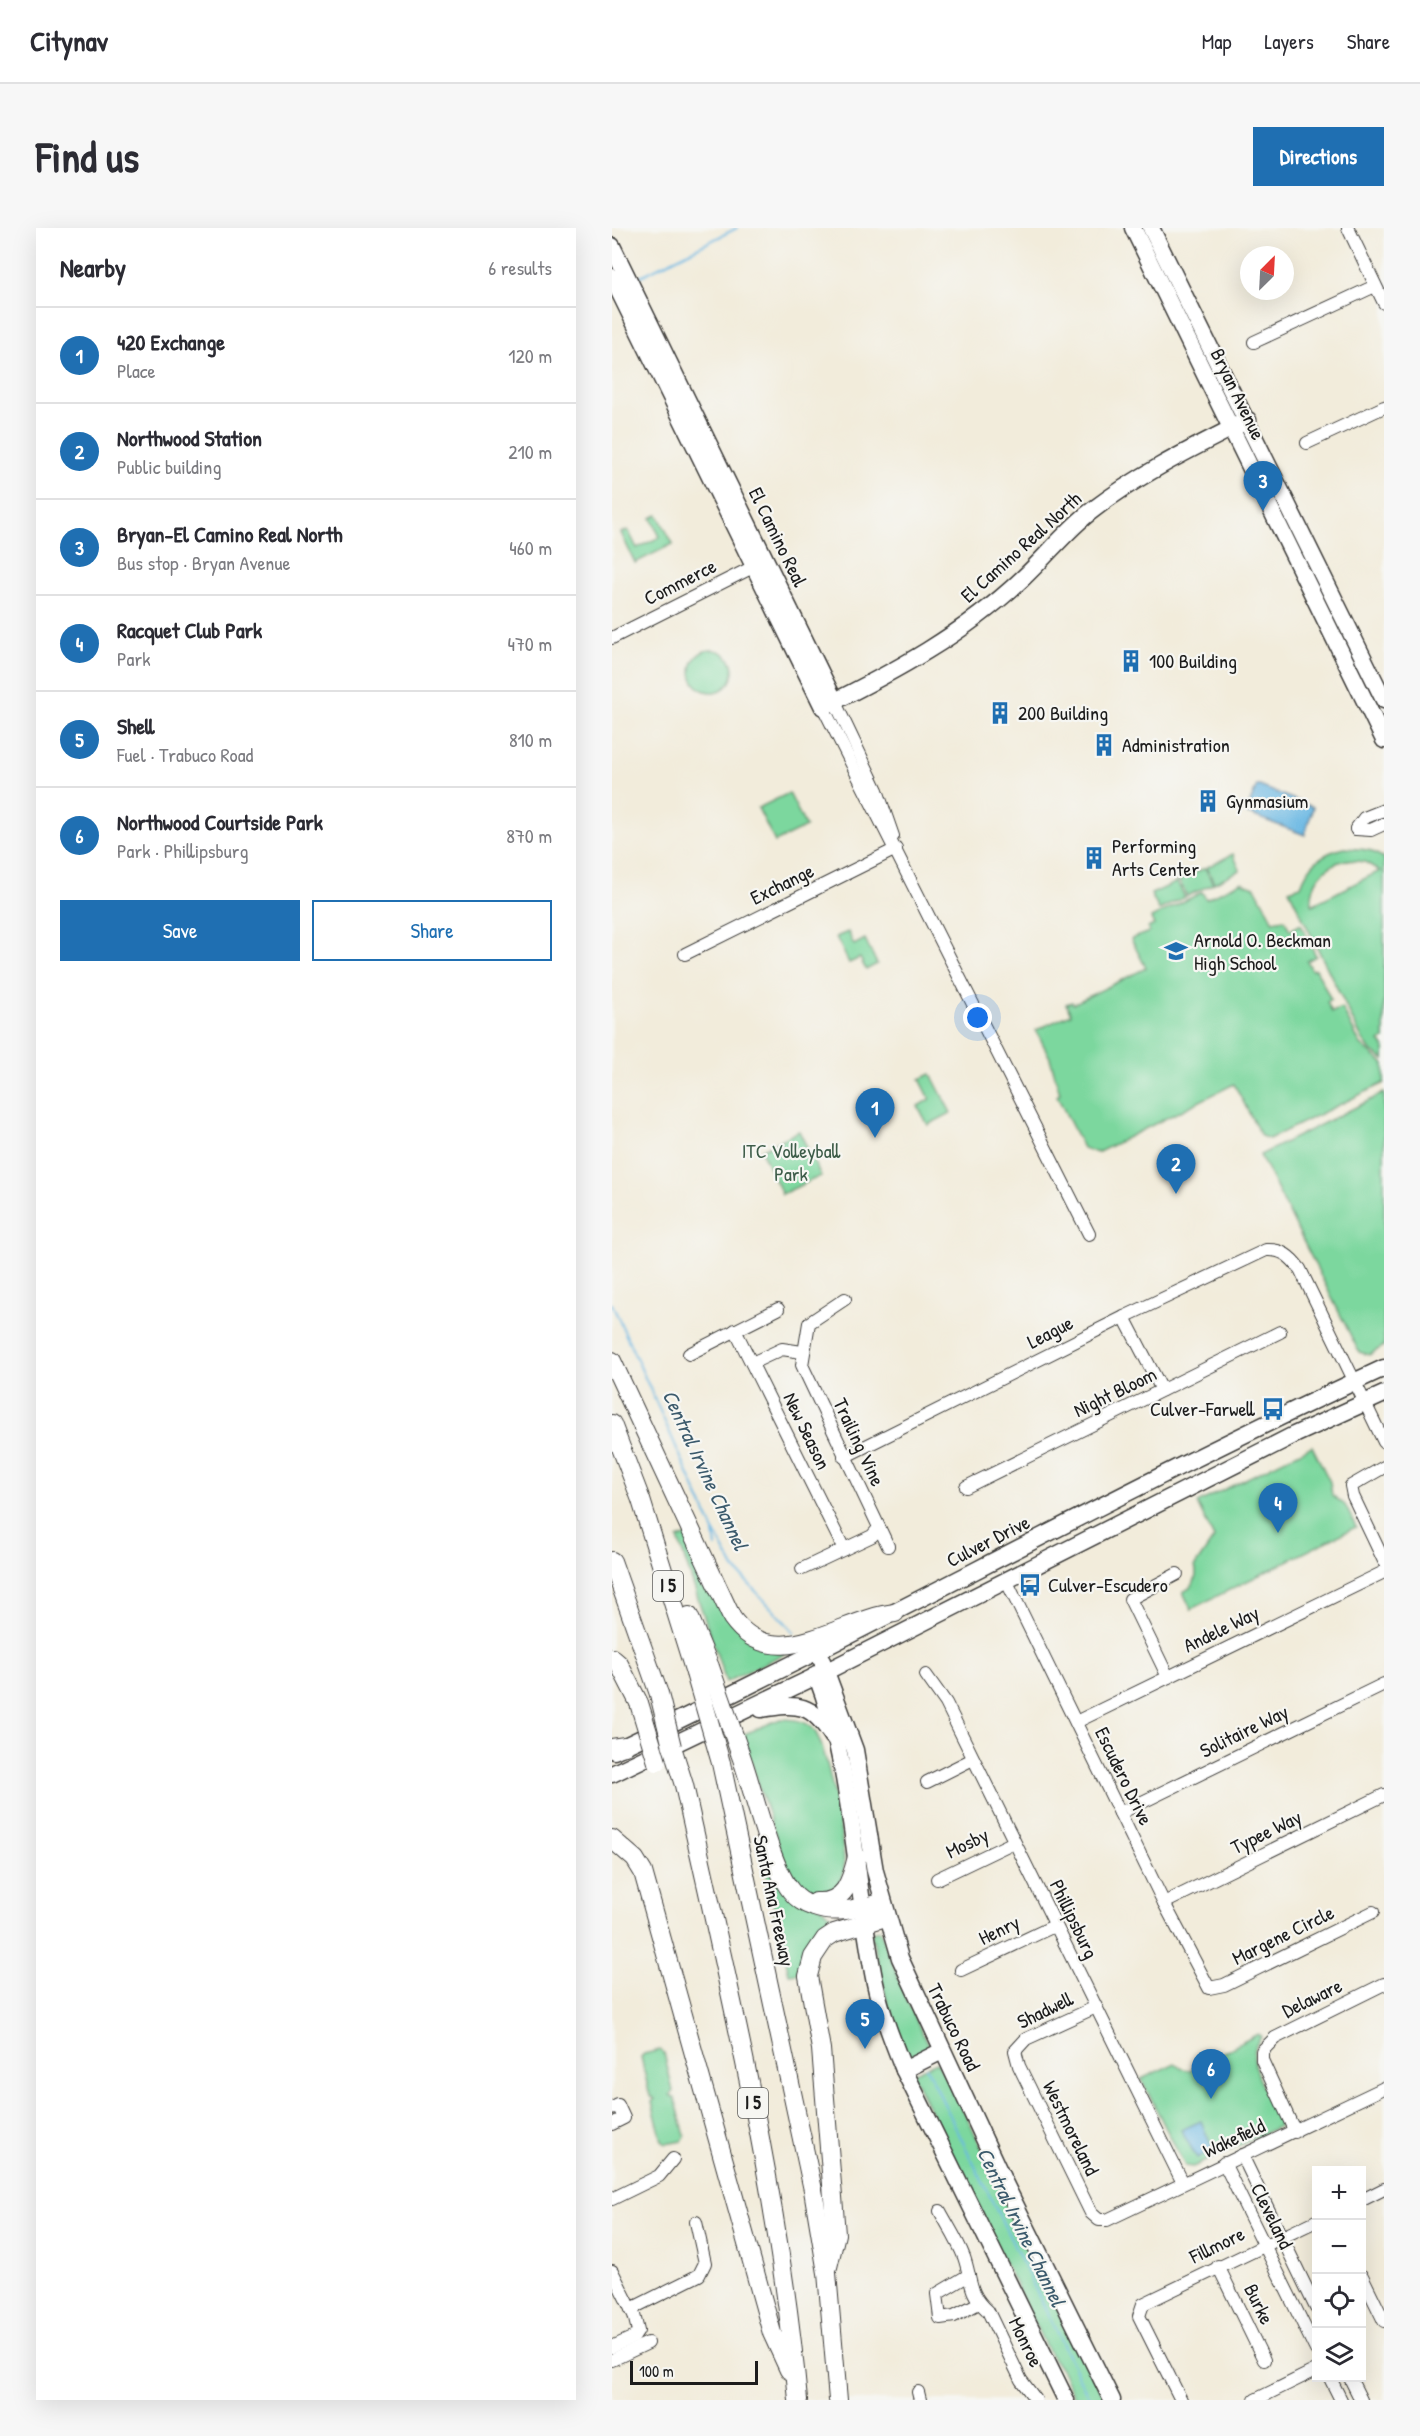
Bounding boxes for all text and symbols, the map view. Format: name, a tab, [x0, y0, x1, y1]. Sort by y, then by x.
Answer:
text: Citynav	[30, 22, 108, 60]
text: Map	[1202, 27, 1231, 56]
text: Layers	[1264, 27, 1314, 56]
text: Share	[1347, 27, 1390, 56]
button: Directions	[1253, 127, 1384, 186]
text: Find us	[36, 128, 139, 185]
north arrow	[1240, 246, 1294, 300]
text: Nearby	[60, 250, 126, 285]
text: 6 results	[488, 254, 552, 281]
text: 420 Exchange	[117, 327, 225, 357]
text: 1	[76, 342, 83, 369]
text: 120 m	[508, 342, 552, 369]
street label: Bryan Avenue	[1205, 344, 1272, 444]
text: Place	[117, 357, 156, 384]
text: Northwood Station	[117, 423, 262, 453]
text: 2	[75, 438, 84, 465]
text: 210 m	[508, 438, 552, 465]
text: Public building	[117, 453, 221, 480]
pin: 3	[1244, 462, 1282, 511]
street label: El Camino Real	[743, 483, 814, 592]
street label: El Camino Real North	[954, 485, 1087, 608]
text: Bryan-El Camino Real North	[117, 519, 343, 549]
text: 3	[75, 534, 84, 561]
text: 460 m	[509, 534, 552, 561]
text: Bus stop · Bryan Avenue	[117, 549, 290, 576]
street label: Commerce	[639, 552, 721, 611]
text: Racquet Club Park	[117, 615, 262, 645]
text: 4	[76, 630, 83, 657]
text: 470 m	[507, 630, 552, 657]
text: Park	[117, 645, 150, 672]
place label: 100 Building	[1149, 647, 1237, 674]
building icon: 100 Building	[1118, 648, 1144, 674]
place label: 200 Building	[1018, 699, 1108, 726]
building icon: 200 Building	[987, 700, 1013, 726]
text: Shell	[117, 711, 155, 741]
text: 5	[75, 726, 84, 753]
text: 810 m	[509, 726, 552, 753]
place label: Administration	[1122, 731, 1230, 758]
building icon: Administration	[1091, 732, 1117, 758]
text: Fuel · Trabuco Road	[117, 741, 253, 768]
place label: Gynmasium	[1226, 787, 1308, 814]
building icon: Gynmasium	[1195, 788, 1221, 814]
text: Northwood Courtside Park	[117, 807, 323, 837]
text: 6	[76, 822, 83, 849]
text: 870 m	[506, 822, 552, 849]
place label: Performing Arts Center	[1112, 832, 1199, 882]
text: Park · Phillipsburg	[117, 837, 248, 864]
building icon: Performing Arts Center	[1081, 845, 1107, 871]
street label: Exchange	[745, 857, 818, 911]
button: Save	[60, 900, 300, 961]
button: Share	[312, 900, 552, 961]
place label: Arnold O. Beckman High School	[1194, 926, 1331, 976]
school or university icon: Arnold O. Beckman High School	[1163, 938, 1189, 964]
your location	[963, 1003, 992, 1032]
pin: 1	[856, 1088, 894, 1138]
park label: ITC Volleyball Park	[742, 1137, 841, 1187]
pin: 2	[1156, 1144, 1196, 1194]
street label: League	[1022, 1309, 1077, 1355]
street label: Night Bloom	[1069, 1360, 1161, 1423]
water label: Central Irvine Channel	[656, 1385, 756, 1556]
street label: New Season	[777, 1388, 838, 1474]
street label: Trailing Vine	[827, 1393, 892, 1490]
place label: Culver-Farwell	[1150, 1395, 1255, 1422]
bus stop icon: Culver-Farwell	[1260, 1396, 1286, 1422]
pin: 4	[1258, 1484, 1298, 1533]
street label: Culver Drive	[941, 1508, 1034, 1573]
road number: I 5	[653, 1571, 683, 1601]
place label: Culver-Escudero	[1048, 1571, 1168, 1598]
bus stop icon: Culver-Escudero	[1017, 1572, 1043, 1598]
street label: Andele Way	[1178, 1599, 1263, 1658]
street label: Solitaire Way	[1195, 1698, 1292, 1764]
street label: Escudero Drive	[1089, 1722, 1160, 1829]
street label: Typee Way	[1226, 1803, 1306, 1860]
street label: Mosby	[941, 1821, 993, 1864]
street label: Santa Ana Freeway	[747, 1833, 802, 1969]
street label: Phillipsburg	[1044, 1875, 1105, 1963]
street label: Margene Circle	[1227, 1898, 1338, 1971]
street label: Henry	[974, 1908, 1024, 1951]
street label: Delaware	[1277, 1972, 1346, 2024]
street label: Trabuco Road	[922, 1978, 987, 2075]
street label: Shadwell	[1012, 1984, 1078, 2035]
pin: 5	[846, 2000, 884, 2049]
pin: 6	[1192, 2050, 1230, 2099]
street label: Westmoreland	[1037, 2076, 1106, 2180]
road number: I 5	[738, 2088, 768, 2118]
street label: Wakefield	[1198, 2111, 1269, 2164]
water label: Central Irvine Channel	[970, 2142, 1073, 2312]
map controls	[1312, 2166, 1366, 2382]
button: +	[1312, 2166, 1366, 2220]
street label: Cleveland	[1245, 2178, 1300, 2253]
street label: Fillmore	[1184, 2220, 1249, 2270]
button: −	[1312, 2220, 1366, 2274]
button: locate	[1312, 2274, 1366, 2328]
street label: Burke	[1238, 2279, 1281, 2329]
street label: Monroe	[1003, 2312, 1050, 2371]
button: layers	[1312, 2328, 1366, 2382]
scale bar	[630, 2358, 758, 2386]
text: 100 m	[639, 2360, 674, 2382]

